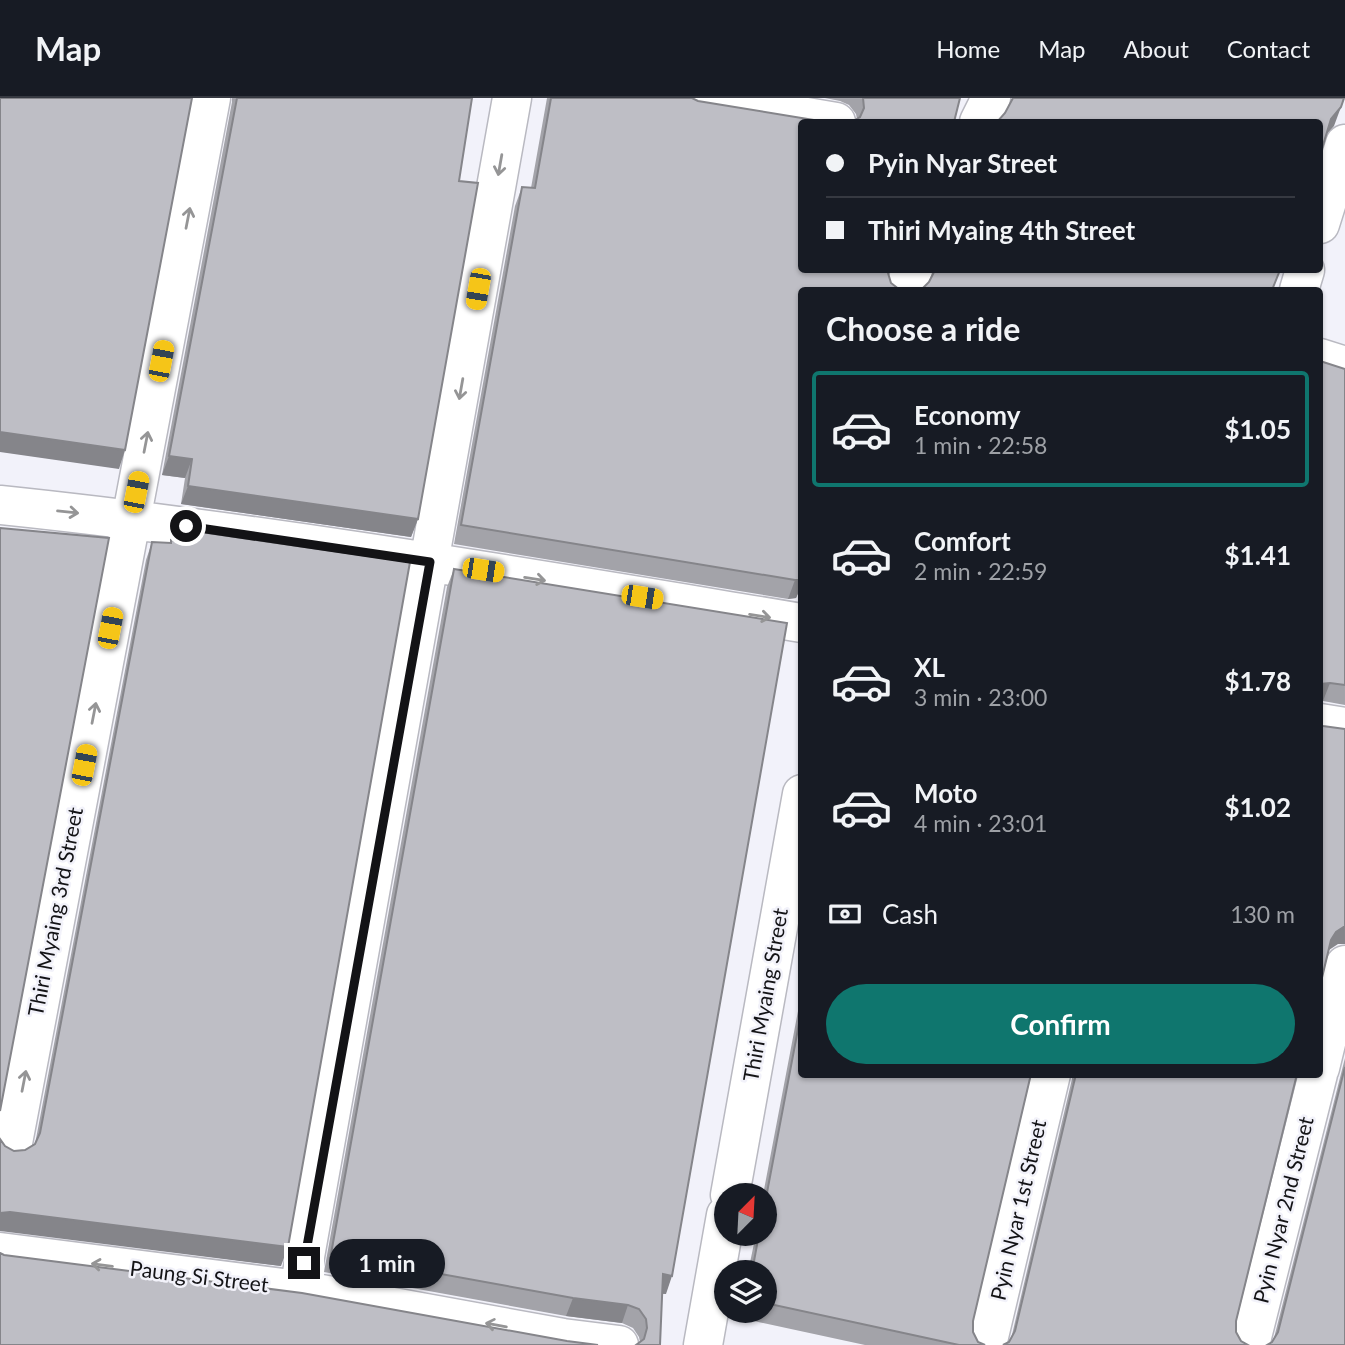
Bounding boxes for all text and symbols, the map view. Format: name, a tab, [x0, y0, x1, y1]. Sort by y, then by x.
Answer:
text: Map	[35, 28, 101, 68]
text: Home	[936, 34, 1000, 63]
text: Map	[1038, 34, 1086, 63]
text: About	[1124, 34, 1189, 63]
text: Contact	[1227, 34, 1310, 63]
text: Pyin Nyar Street	[868, 147, 1057, 179]
one-way arrow	[493, 153, 506, 176]
one-way arrow	[182, 207, 195, 230]
text: Thiri Myaing 4th Street	[868, 214, 1135, 246]
car	[465, 266, 492, 312]
text: Choose a ride	[826, 309, 1020, 348]
car	[147, 338, 176, 384]
one-way arrow	[453, 377, 467, 400]
icon: car	[830, 398, 893, 461]
text: Economy	[914, 399, 1020, 431]
text: $1.05	[1225, 413, 1291, 445]
one-way arrow	[139, 431, 153, 454]
text: 1 min · 22:58	[914, 431, 1047, 459]
car	[122, 469, 151, 515]
one-way arrow	[56, 505, 79, 518]
route start	[170, 510, 202, 542]
icon: car	[830, 524, 893, 587]
text: Comfort	[914, 525, 1011, 557]
text: $1.41	[1225, 539, 1291, 571]
car	[461, 556, 506, 584]
text: 2 min · 22:59	[914, 557, 1047, 585]
one-way arrow	[524, 573, 546, 586]
car	[620, 583, 665, 611]
car	[96, 605, 125, 651]
one-way arrow	[748, 610, 771, 623]
icon: car	[830, 650, 893, 713]
text: XL	[914, 651, 945, 683]
text: $1.78	[1225, 665, 1291, 697]
text: 3 min · 23:00	[914, 683, 1047, 711]
one-way arrow	[88, 702, 101, 725]
car	[70, 742, 99, 788]
icon: car	[830, 776, 893, 839]
text: Moto	[914, 777, 977, 809]
text: $1.02	[1225, 791, 1291, 823]
street label: Thiri Myaing 3rd Street	[22, 805, 87, 1018]
text: 4 min · 23:01	[914, 809, 1047, 837]
icon: cash	[826, 895, 864, 933]
text: Cash	[882, 898, 938, 930]
text: 130 m	[1230, 900, 1295, 928]
street label: Thiri Myaing Street	[737, 906, 792, 1083]
button: Confirm	[826, 984, 1295, 1064]
one-way arrow	[18, 1070, 32, 1093]
street label: Pyin Nyar 2nd Street	[1247, 1113, 1318, 1305]
street label: Pyin Nyar 1st Street	[985, 1117, 1051, 1302]
north arrow	[714, 1183, 777, 1246]
map controls	[714, 1183, 777, 1323]
callout: 1 min	[328, 1238, 444, 1288]
route end	[288, 1247, 320, 1279]
text: 1 min	[358, 1249, 416, 1277]
street label: Paung Si Street	[128, 1255, 270, 1296]
one-way arrow	[91, 1259, 114, 1272]
button: layers	[714, 1260, 777, 1323]
one-way arrow	[485, 1318, 508, 1332]

